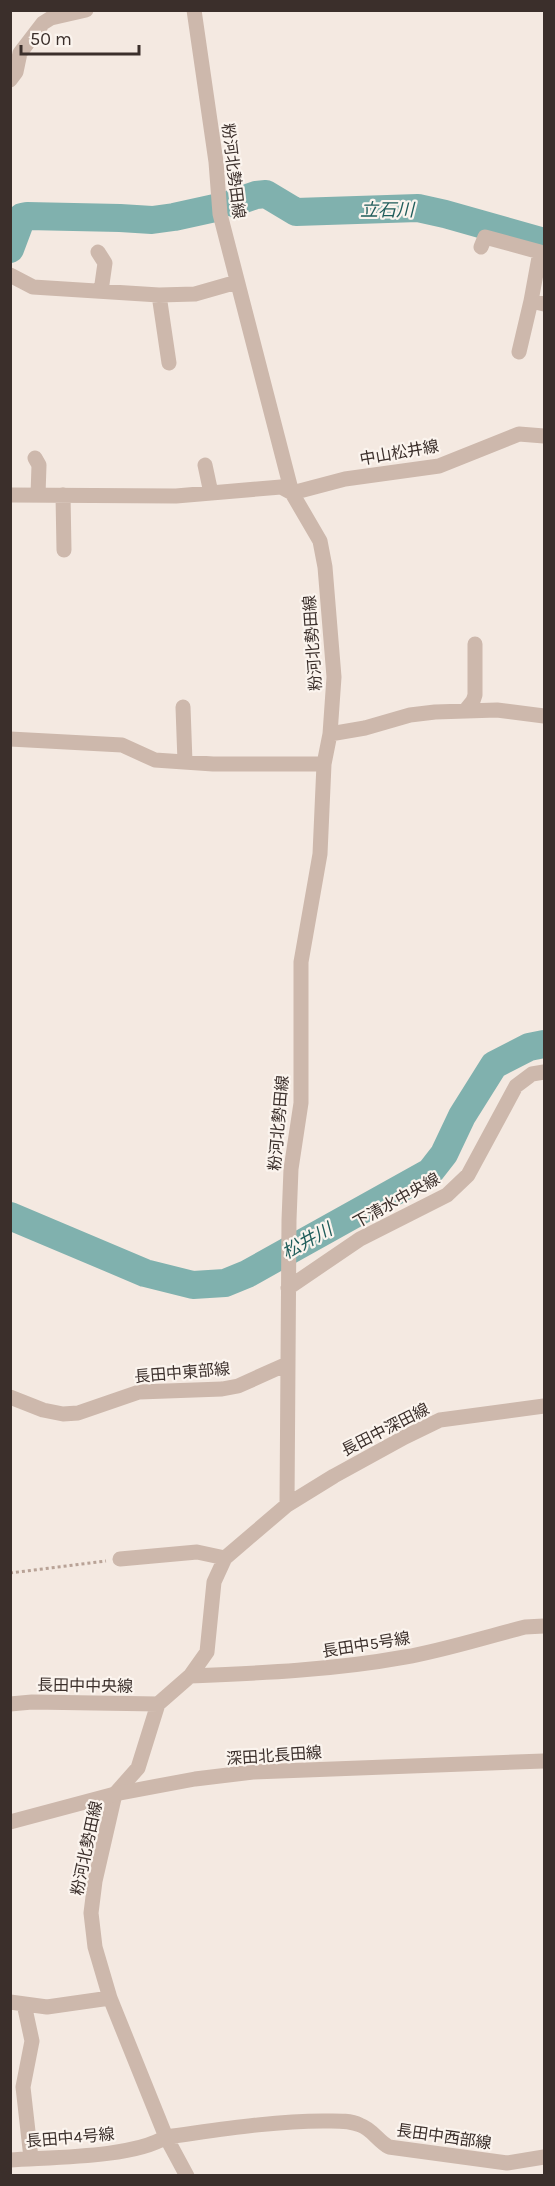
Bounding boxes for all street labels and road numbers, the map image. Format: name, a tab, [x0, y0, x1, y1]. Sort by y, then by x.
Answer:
street label: 粉河北勢田線	[218, 122, 249, 220]
street label: 中山松井線	[358, 436, 440, 469]
street label: 粉河北勢田線	[300, 594, 325, 692]
street label: 粉河北勢田線	[265, 1074, 292, 1172]
street label: 下清水中央線	[350, 1169, 443, 1232]
street label: 長田中東部線	[133, 1359, 231, 1386]
street label: 長田中深田線	[338, 1399, 432, 1460]
street label: 長田中5号線	[321, 1628, 412, 1661]
street label: 長田中中央線	[37, 1675, 133, 1696]
street label: 深田北長田線	[225, 1743, 323, 1768]
street label: 粉河北勢田線	[67, 1799, 106, 1897]
street label: 長田中西部線	[395, 2120, 493, 2153]
street label: 長田中4号線	[25, 2124, 115, 2151]

